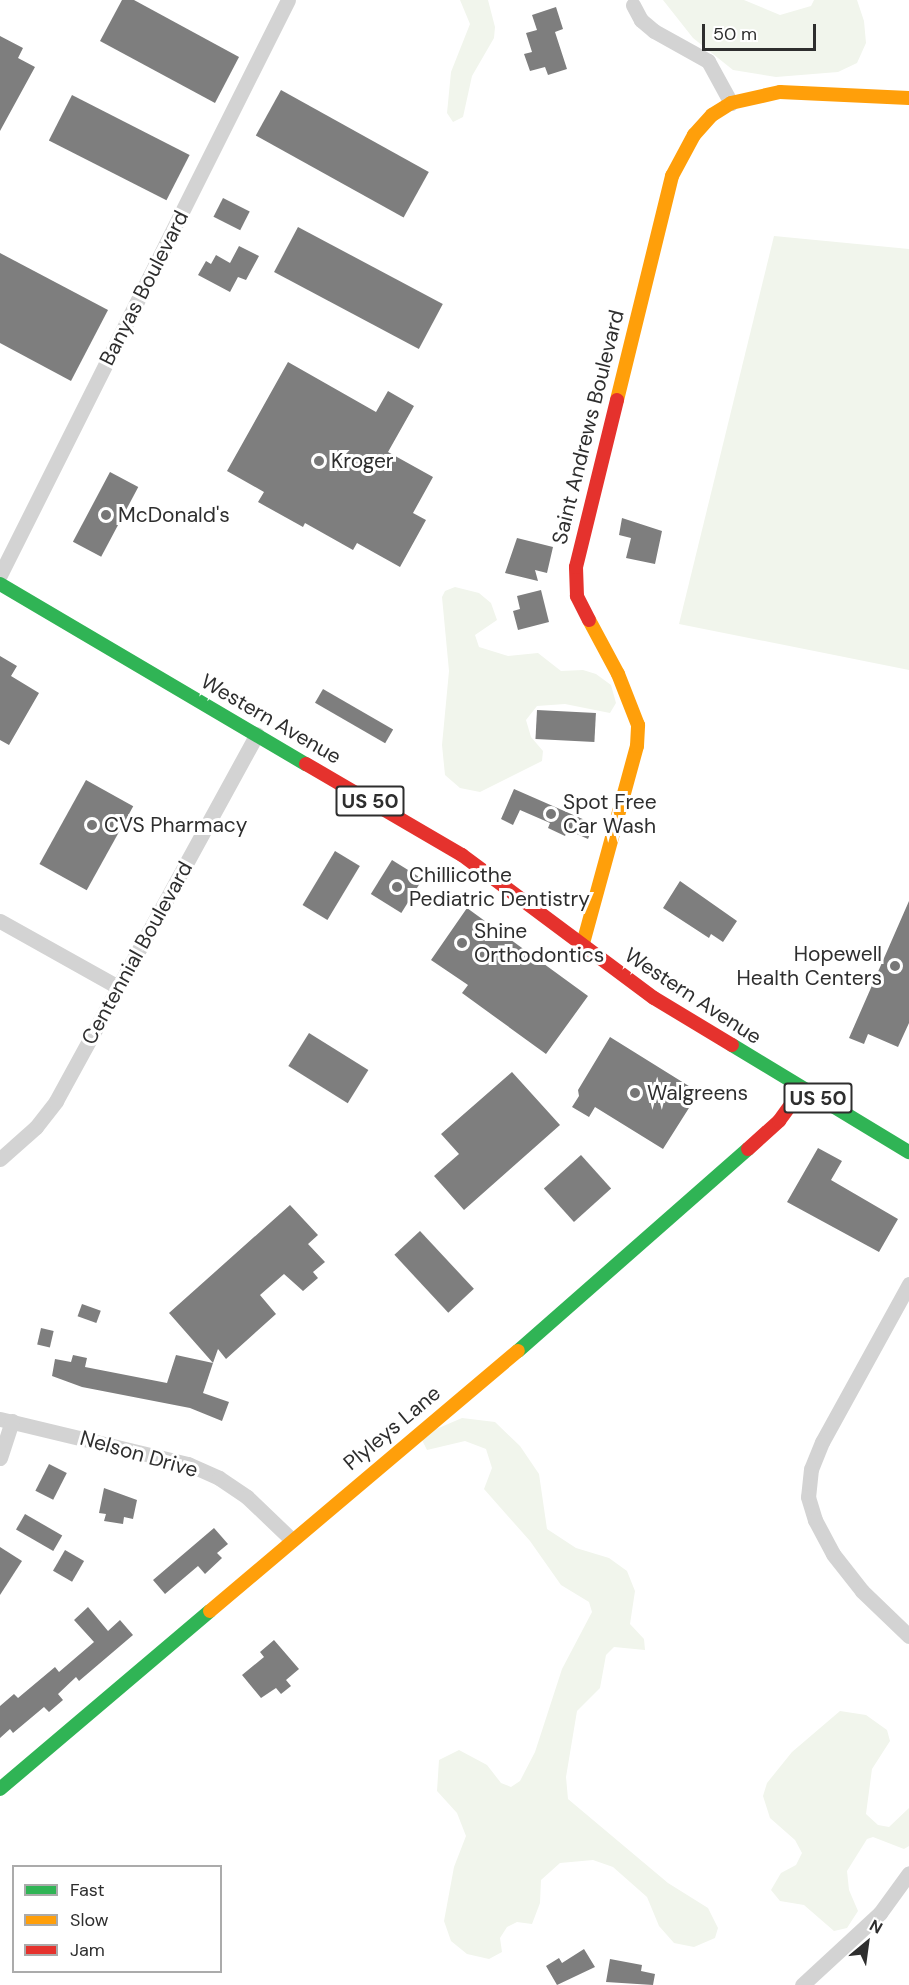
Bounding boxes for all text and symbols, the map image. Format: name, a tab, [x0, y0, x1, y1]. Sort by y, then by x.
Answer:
scale bar	[705, 12, 819, 50]
text: 50 m	[713, 22, 757, 46]
street label: Banyas Boulevard	[94, 206, 194, 370]
street label: Saint Andrews Boulevard	[547, 307, 629, 547]
place label: Kroger	[331, 448, 394, 474]
marker: Kroger	[312, 454, 326, 468]
place label: McDonald's	[118, 502, 230, 528]
marker: McDonald's	[99, 508, 113, 522]
street label: Western Avenue	[196, 669, 346, 769]
road number: US 50	[336, 784, 404, 818]
place label: Spot Free Car Wash	[563, 789, 657, 839]
marker: Spot Free Car Wash	[544, 807, 558, 821]
place label: CVS Pharmacy	[104, 812, 248, 838]
marker: CVS Pharmacy	[85, 818, 99, 832]
street label: Centennial Boulevard	[76, 857, 198, 1049]
place label: Chillicothe Pediatric Dentistry	[409, 862, 590, 912]
marker: Chillicothe Pediatric Dentistry	[390, 880, 404, 894]
place label: Shine Orthodontics	[474, 918, 604, 968]
marker: Shine Orthodontics	[455, 936, 469, 950]
place label: Hopewell Health Centers	[737, 941, 882, 991]
street label: Western Avenue	[620, 942, 766, 1050]
marker: Hopewell Health Centers	[886, 957, 904, 975]
place label: Walgreens	[647, 1080, 748, 1106]
road number: US 50	[784, 1081, 852, 1115]
marker: Walgreens	[628, 1086, 642, 1100]
street label: Plyleys Lane	[339, 1380, 445, 1476]
street label: Nelson Drive	[77, 1425, 201, 1483]
legend	[12, 1865, 222, 1973]
text: Fast	[70, 1878, 105, 1902]
text: Slow	[70, 1908, 109, 1932]
north arrow	[837, 1913, 897, 1973]
text: N	[866, 1915, 886, 1939]
text: Jam	[70, 1938, 105, 1962]

